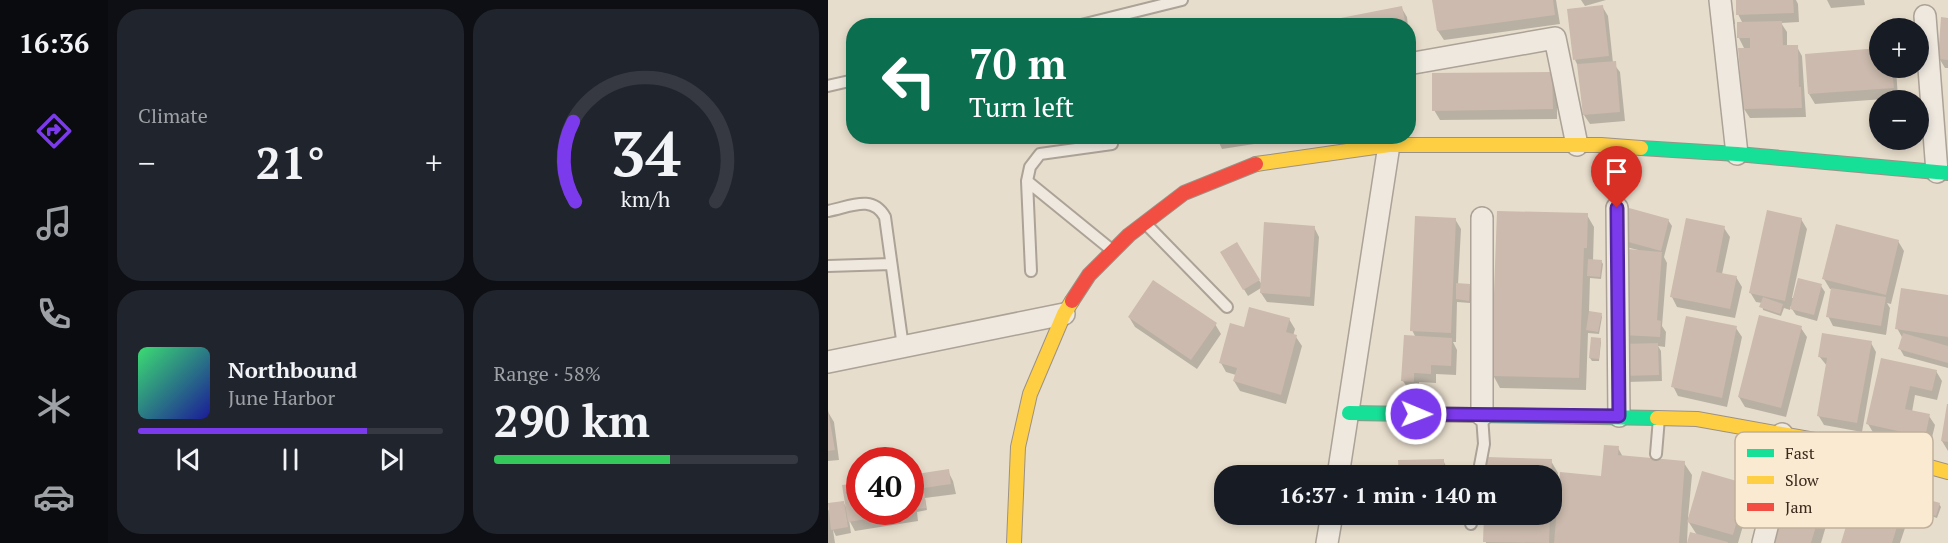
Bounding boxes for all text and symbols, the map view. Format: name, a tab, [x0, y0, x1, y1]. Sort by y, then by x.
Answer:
map controls	[1869, 18, 1929, 150]
button: +	[1869, 18, 1929, 78]
text: 16:36	[19, 25, 89, 61]
text: 70 m	[969, 35, 1067, 91]
icon: left	[870, 42, 948, 120]
text: Turn left	[969, 89, 1074, 125]
button: −	[1869, 90, 1929, 150]
text: Climate	[138, 102, 208, 129]
icon: directions	[33, 110, 75, 152]
text: 34	[610, 111, 681, 194]
text: 21°	[256, 132, 325, 192]
text: −	[138, 141, 156, 184]
text: +	[425, 141, 443, 184]
pin	[1591, 146, 1642, 208]
icon: arrive	[1600, 155, 1633, 188]
text: km/h	[621, 185, 671, 213]
icon: music	[33, 202, 75, 244]
icon: phone	[33, 293, 75, 335]
text: Northbound	[228, 355, 357, 384]
text: Range · 58%	[494, 360, 601, 387]
position arrow	[1384, 382, 1448, 446]
text: June Harbor	[228, 384, 335, 411]
icon: climate	[33, 385, 75, 427]
text: 290 km	[494, 390, 650, 450]
legend	[1735, 432, 1933, 528]
text: Fast	[1785, 442, 1815, 464]
icon: previous	[172, 443, 205, 476]
icon: pause	[274, 443, 307, 476]
icon: next	[375, 443, 408, 476]
speed limit sign: 40	[846, 447, 924, 525]
text: Slow	[1785, 469, 1819, 491]
icon: car	[33, 476, 75, 518]
text: 16:37 · 1 min · 140 m	[1279, 480, 1497, 509]
text: Jam	[1785, 496, 1813, 518]

